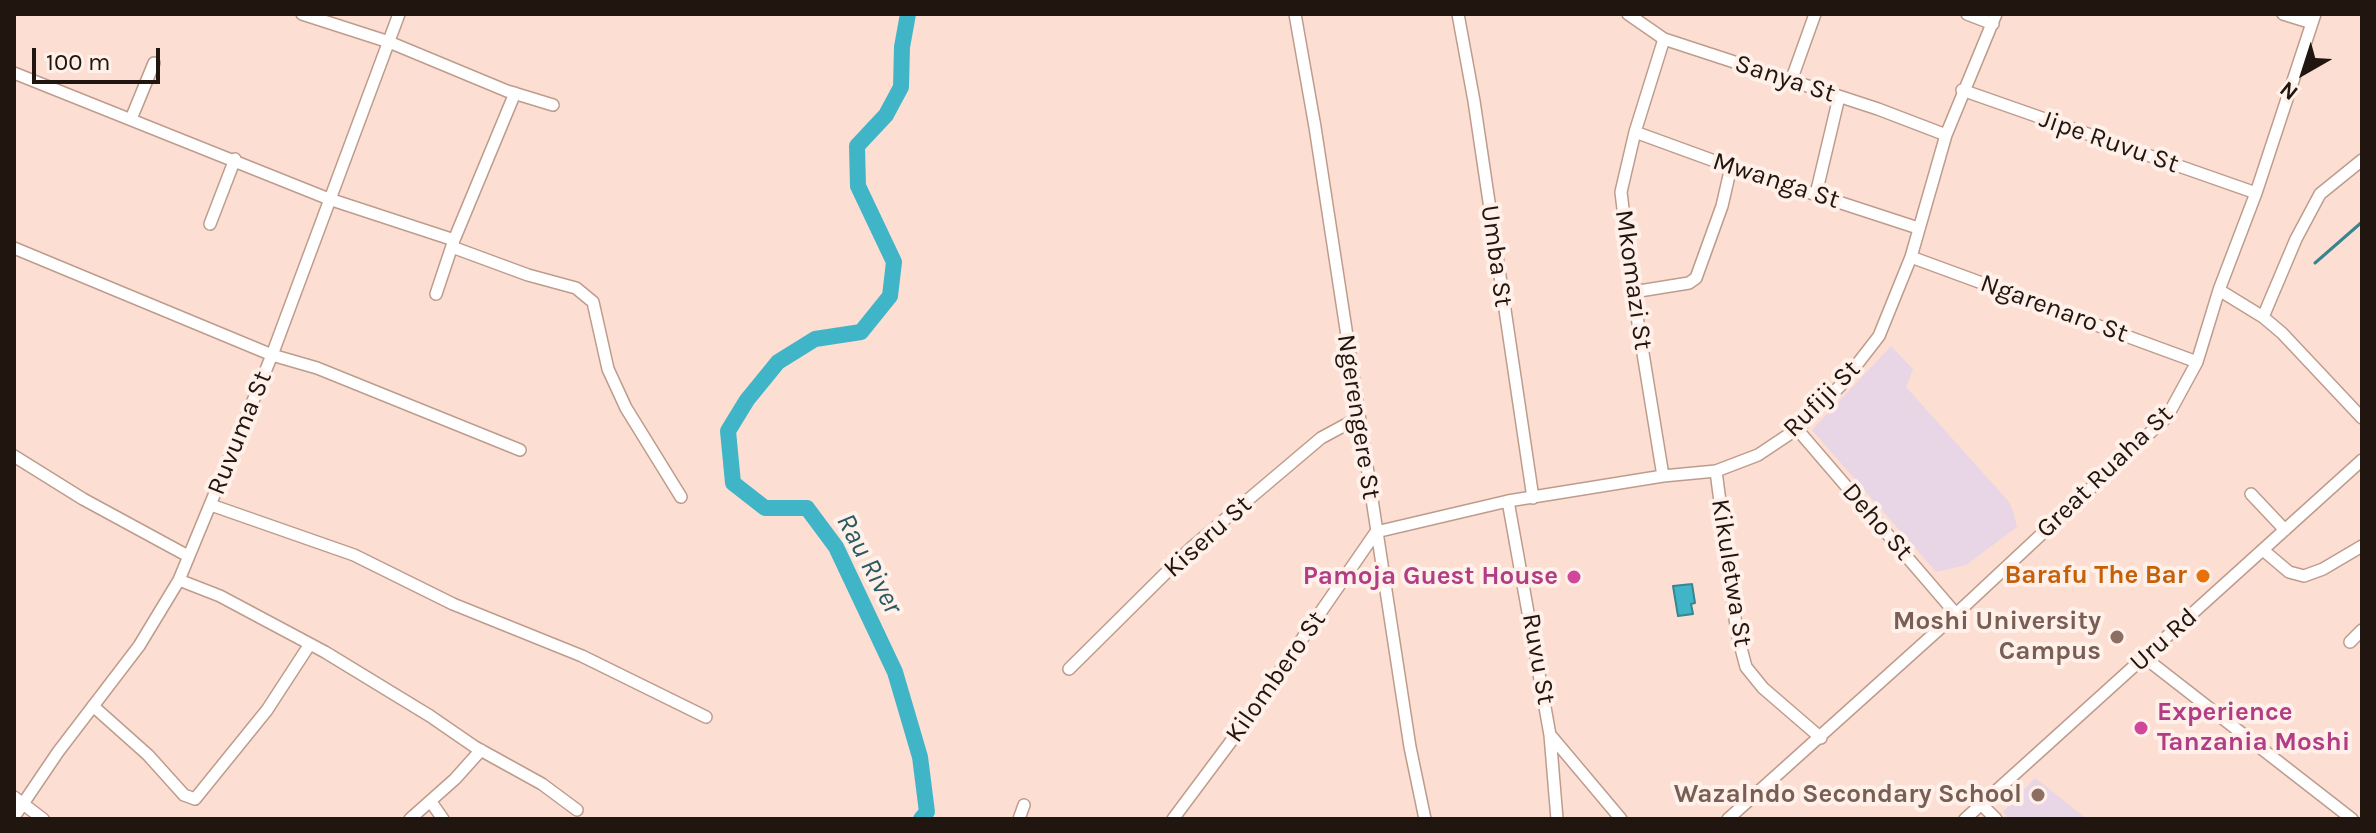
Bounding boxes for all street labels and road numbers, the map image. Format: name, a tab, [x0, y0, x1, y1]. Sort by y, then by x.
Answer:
street label: Sanya St	[1731, 48, 1839, 110]
street label: Jipe Ruvu St	[2035, 104, 2183, 180]
street label: Mwanga St	[1709, 146, 1843, 216]
street label: Umba St	[1473, 203, 1519, 309]
street label: Mkomazi St	[1608, 208, 1658, 352]
street label: Ngarenaro St	[1976, 268, 2132, 350]
street label: Ngerengere St	[1330, 332, 1386, 502]
street label: Rufiji St	[1777, 354, 1867, 444]
street label: Ruvuma St	[201, 367, 279, 499]
street label: Great Ruaha St	[2030, 399, 2180, 545]
street label: Deho St	[1835, 477, 1919, 567]
street label: Kiseru St	[1158, 489, 1258, 585]
street label: Kikuletwa St	[1704, 497, 1758, 649]
street label: Uru Rd	[2124, 602, 2204, 678]
street label: Kilombero St	[1219, 605, 1333, 749]
street label: Ruvu St	[1515, 611, 1561, 707]

